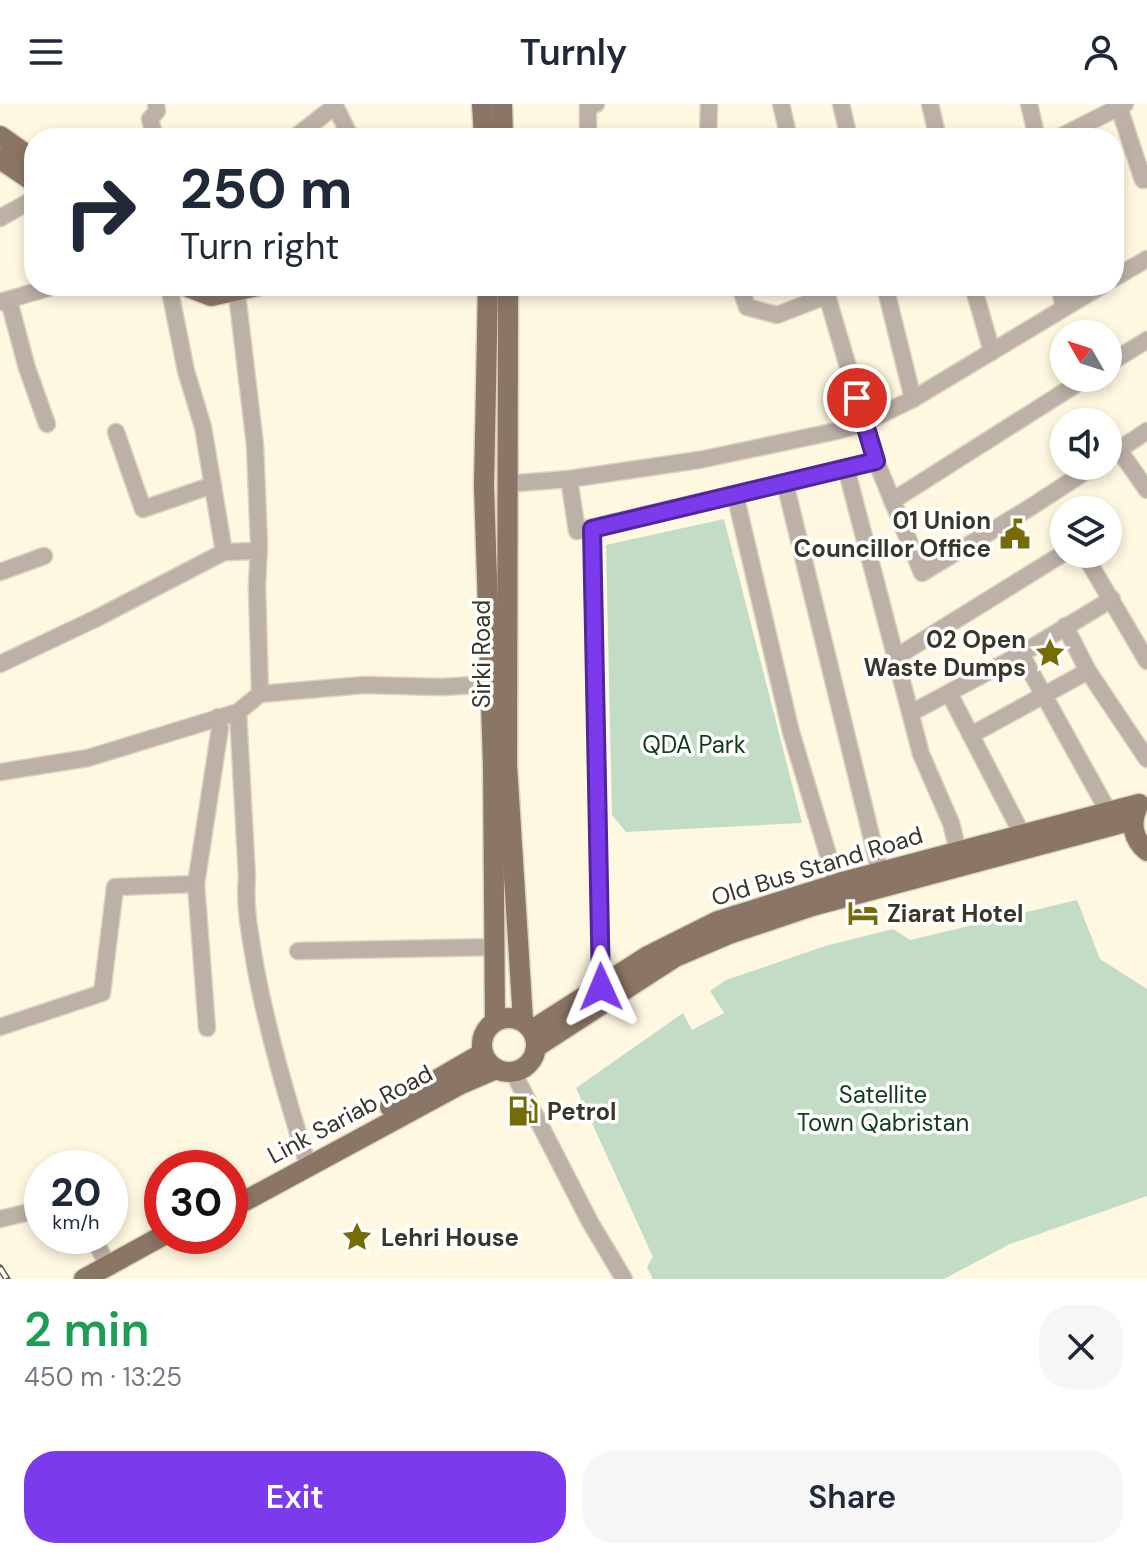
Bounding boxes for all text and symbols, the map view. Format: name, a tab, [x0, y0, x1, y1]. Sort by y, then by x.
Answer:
text: Turnly	[520, 29, 627, 76]
icon: menu	[24, 30, 68, 74]
icon: person	[1079, 30, 1123, 74]
text: 250 m	[180, 152, 352, 225]
icon: right	[48, 160, 152, 264]
text: Turn right	[180, 223, 339, 270]
north arrow	[1050, 320, 1122, 392]
map controls	[1050, 320, 1122, 568]
pin	[823, 364, 891, 432]
icon: arrive	[835, 376, 879, 420]
button: sound	[1050, 408, 1122, 480]
button: layers	[1050, 496, 1122, 568]
place label: 01 Union Councillor Office	[794, 505, 991, 564]
public building icon: 01 Union Councillor Office	[998, 517, 1032, 551]
street label: Sirki Road	[466, 600, 497, 708]
place label: 02 Open Waste Dumps	[864, 624, 1026, 683]
place icon: 02 Open Waste Dumps	[1033, 636, 1067, 670]
park label: QDA Park	[642, 729, 746, 760]
street label: Old Bus Stand Road	[708, 819, 926, 913]
hotel icon: Ziarat Hotel	[846, 896, 880, 930]
place label: Ziarat Hotel	[887, 898, 1024, 929]
position arrow	[559, 945, 643, 1029]
street label: Link Sariab Road	[262, 1057, 438, 1171]
park label: Satellite Town Qabristan	[797, 1079, 969, 1138]
fuel station icon: Petrol	[506, 1094, 540, 1128]
place label: Petrol	[547, 1096, 617, 1127]
speed limit sign: 30	[144, 1150, 248, 1254]
text: 20	[50, 1166, 102, 1218]
text: km/h	[52, 1209, 100, 1235]
place icon: Lehri House	[340, 1220, 374, 1254]
place label: Lehri House	[381, 1222, 519, 1253]
text: 2 min	[24, 1298, 150, 1361]
button: close	[1039, 1305, 1123, 1389]
text: 450 m · 13:25	[24, 1360, 182, 1394]
button: Exit	[24, 1451, 566, 1543]
button: Share	[582, 1451, 1123, 1543]

